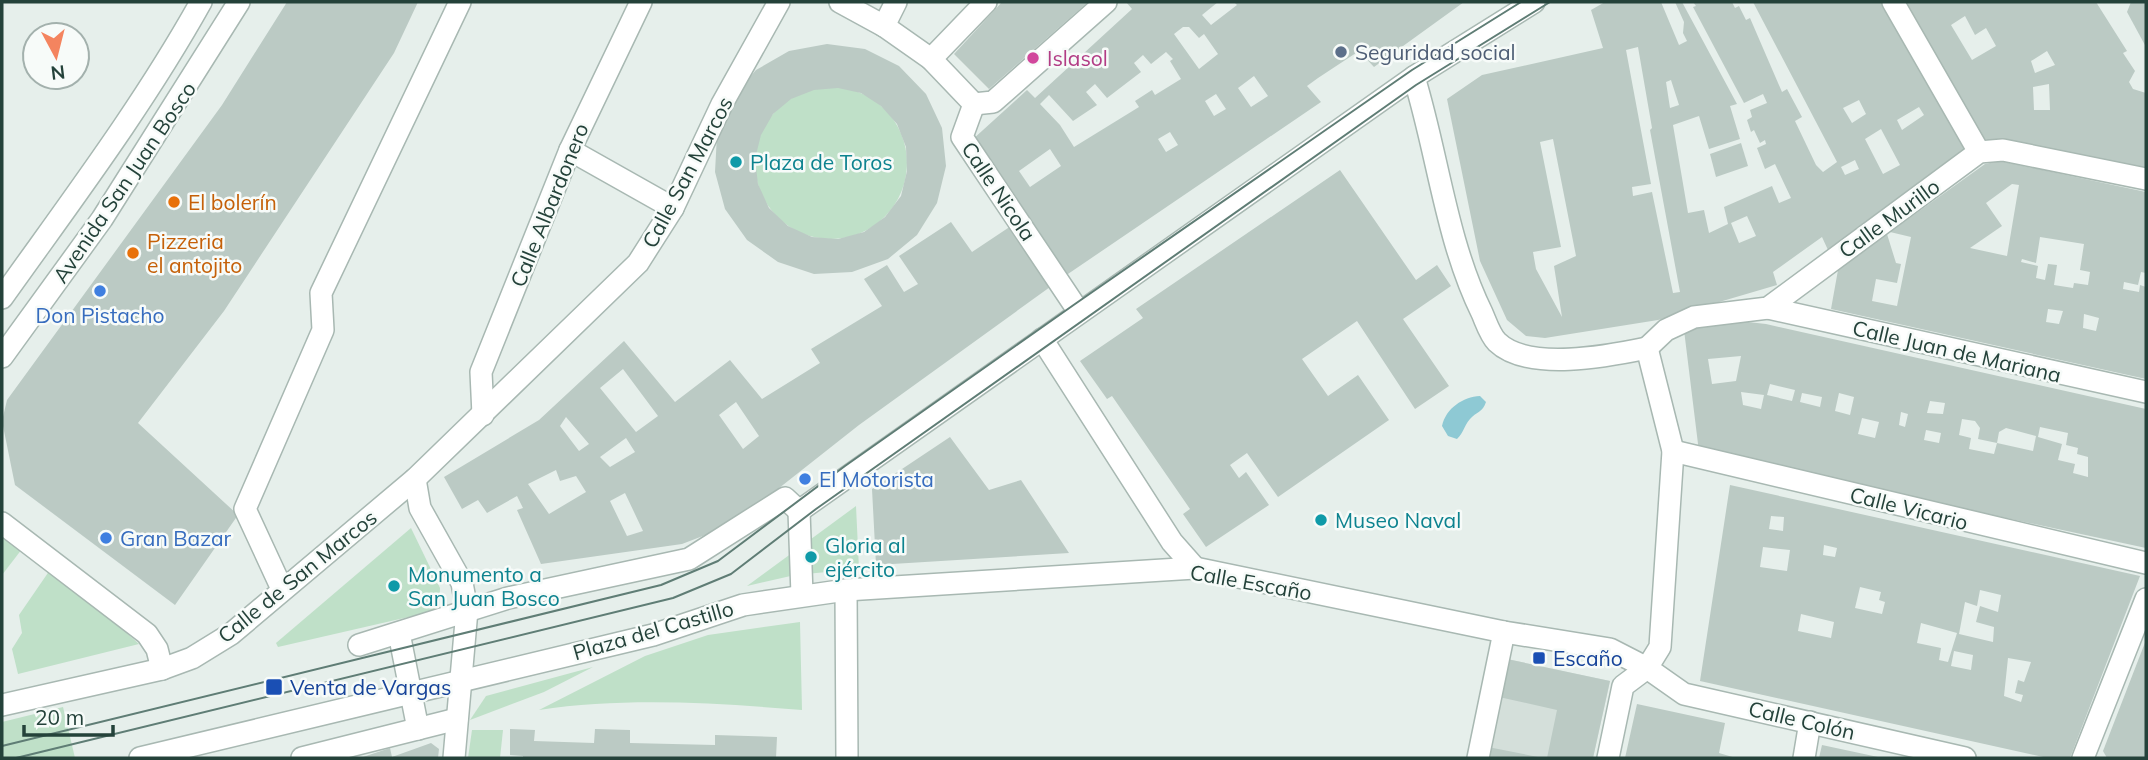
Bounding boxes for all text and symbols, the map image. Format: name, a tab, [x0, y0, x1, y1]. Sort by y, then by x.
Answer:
north arrow	[21, 21, 91, 91]
place label: Seguridad social	[1355, 39, 1516, 65]
marker: Seguridad social	[1333, 44, 1349, 60]
place label: Islasol	[1047, 45, 1108, 71]
marker: Islasol	[1025, 50, 1041, 66]
text: N	[49, 60, 67, 86]
street label: Avenida San Juan Bosco	[47, 76, 201, 288]
street label: Calle San Marcos	[636, 92, 738, 252]
street label: Calle Albardonero	[504, 119, 594, 291]
street label: Calle Nicola	[956, 136, 1042, 246]
place label: Plaza de Toros	[750, 149, 893, 175]
marker: Plaza de Toros	[728, 154, 744, 170]
street label: Calle Murillo	[1834, 173, 1944, 263]
place label: El bolerín	[188, 189, 277, 215]
marker: El bolerín	[166, 194, 182, 210]
place label: Pizzeria el antojito	[147, 228, 242, 278]
marker: Pizzeria el antojito	[125, 245, 141, 261]
marker: Don Pistacho	[92, 283, 108, 299]
place label: Don Pistacho	[35, 302, 165, 328]
street label: Calle Juan de Mariana	[1850, 314, 2064, 388]
place label: El Motorista	[819, 466, 934, 492]
marker: El Motorista	[797, 471, 813, 487]
street label: Calle Vicario	[1847, 481, 1971, 535]
street label: Calle de San Marcos	[212, 504, 382, 648]
place label: Museo Naval	[1335, 507, 1461, 533]
marker: Museo Naval	[1313, 512, 1329, 528]
place label: Gran Bazar	[120, 525, 232, 551]
marker: Gran Bazar	[98, 530, 114, 546]
place label: Gloria al ejército	[825, 532, 906, 582]
marker: Gloria al ejército	[803, 549, 819, 565]
street label: Calle Escaño	[1188, 558, 1314, 606]
place label: Monumento a San Juan Bosco	[408, 561, 560, 611]
marker: Monumento a San Juan Bosco	[386, 578, 402, 594]
street label: Plaza del Castillo	[570, 595, 736, 665]
place label: Escaño	[1553, 645, 1623, 671]
marker: Escaño	[1531, 650, 1547, 666]
place label: Venta de Vargas	[290, 674, 451, 700]
marker: Venta de Vargas	[264, 677, 284, 697]
scale bar	[24, 694, 114, 738]
street label: Calle Colón	[1746, 695, 1858, 745]
text: 20 m	[35, 704, 84, 730]

